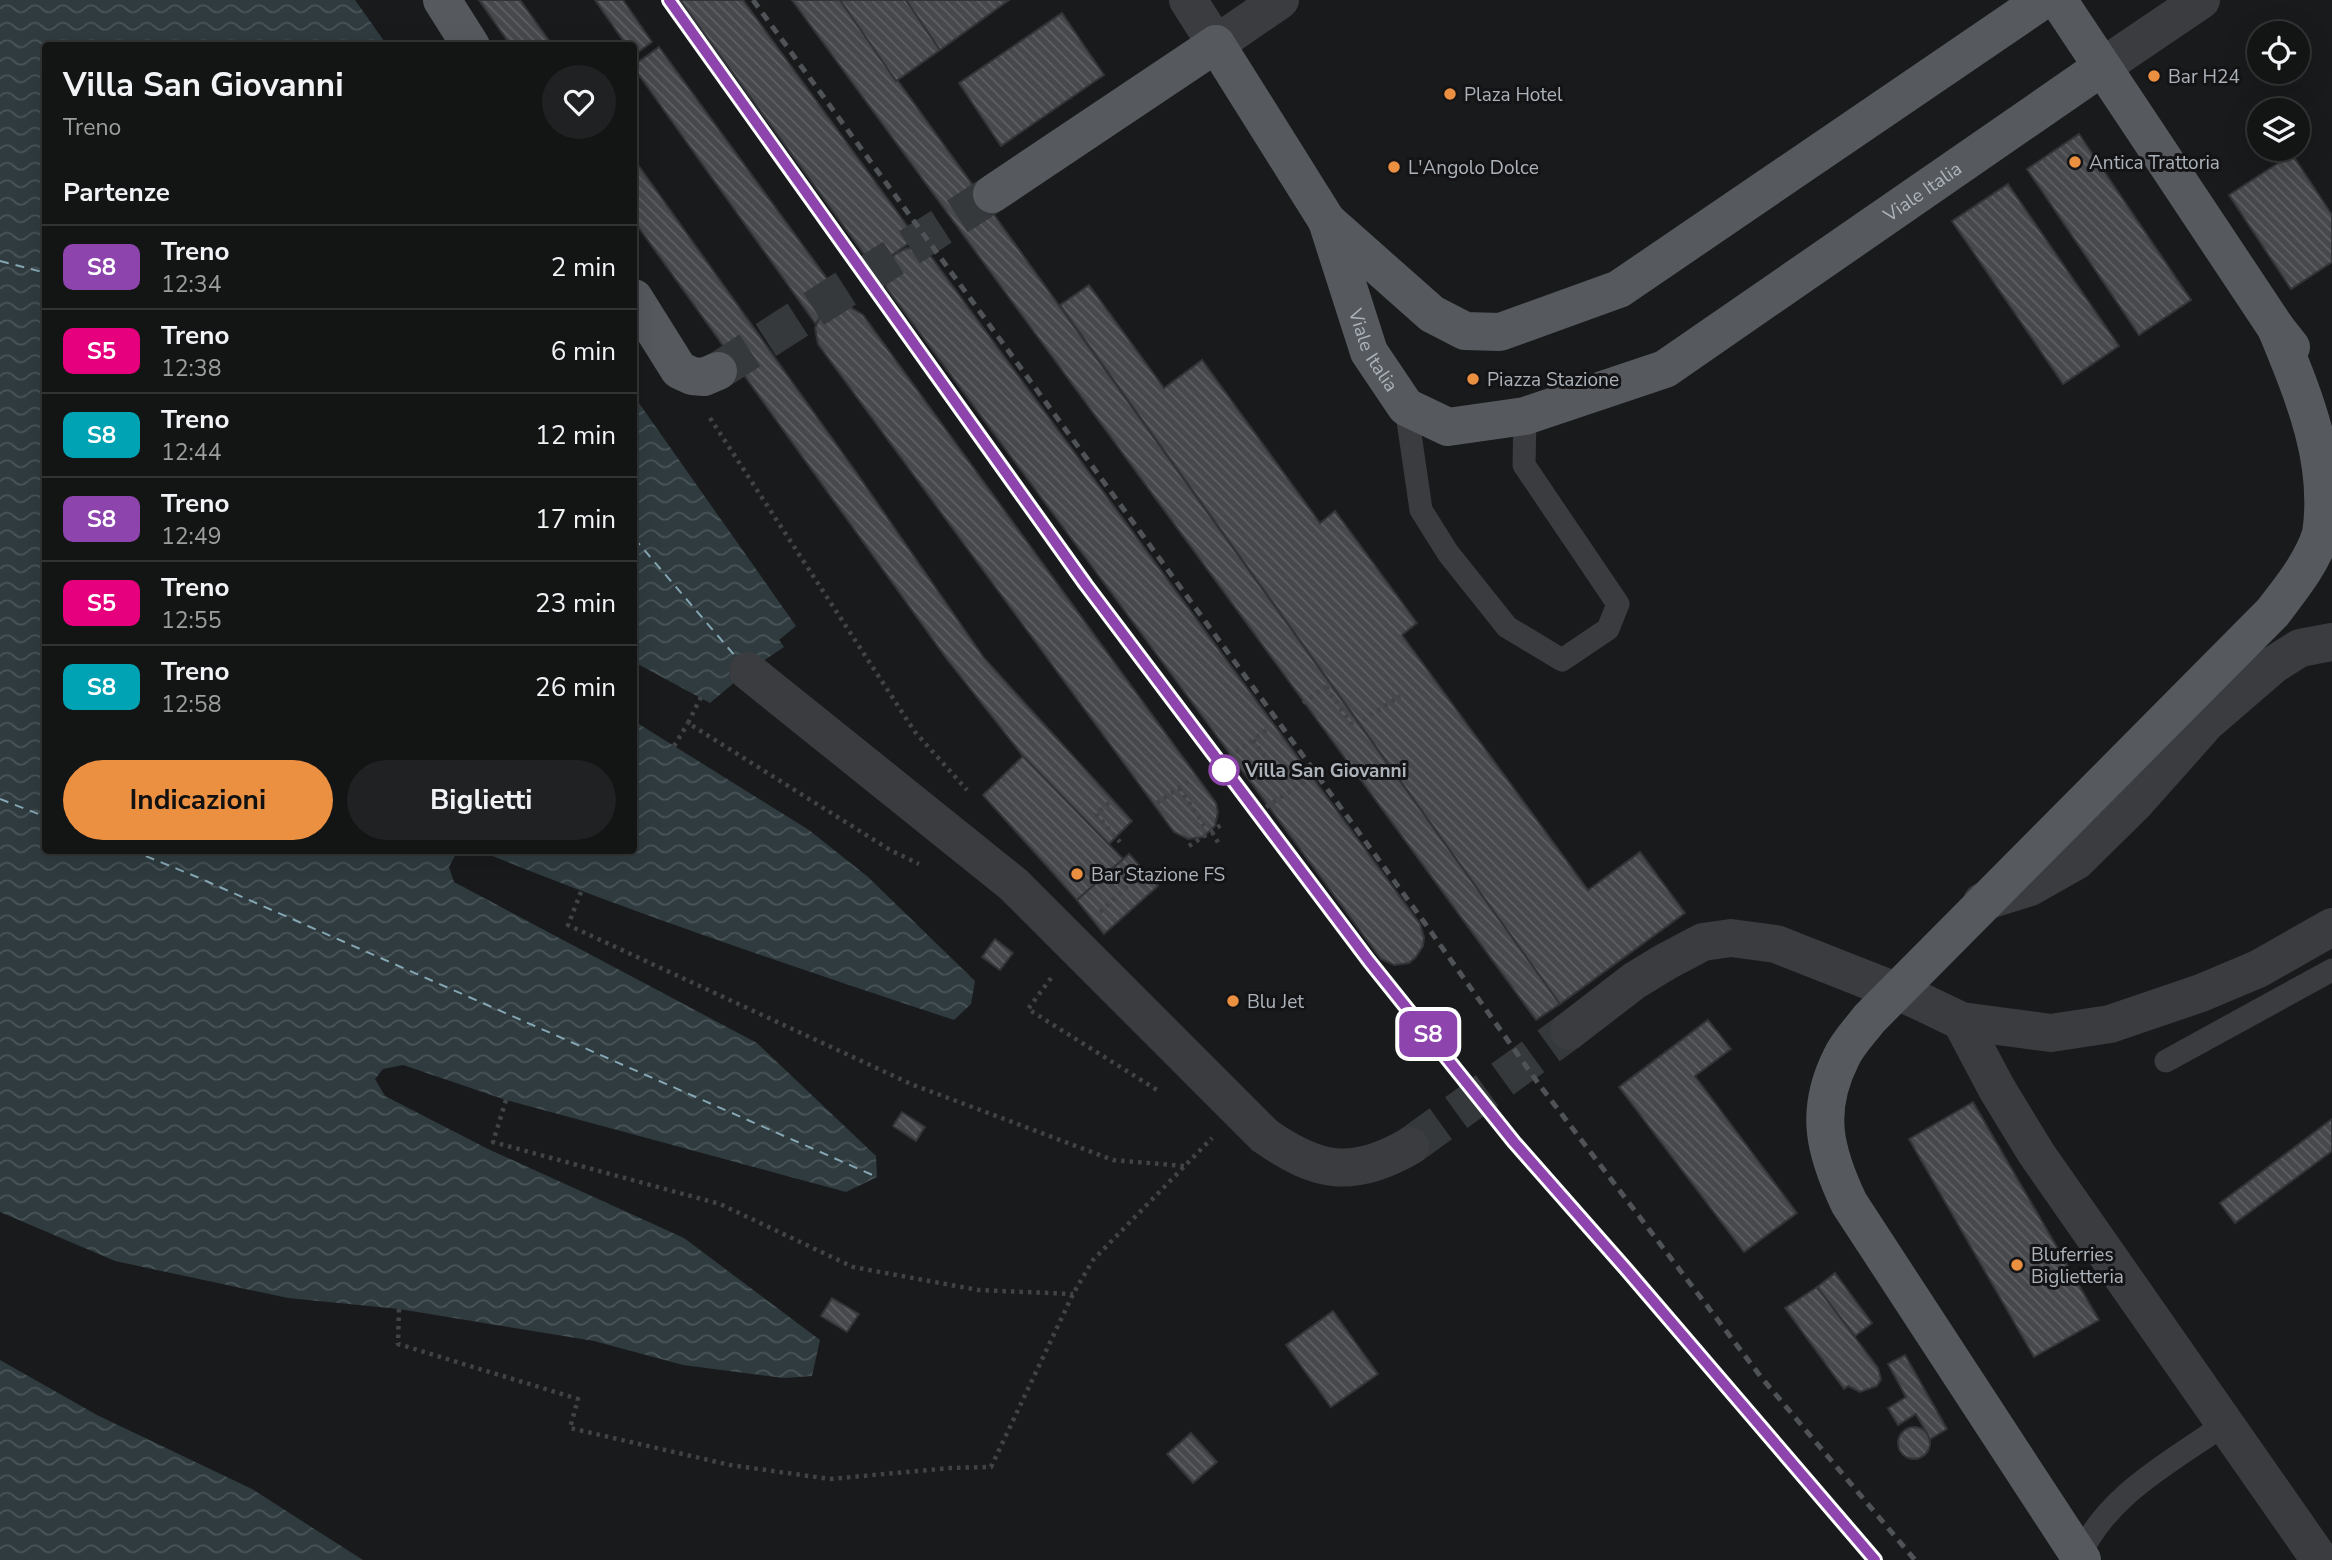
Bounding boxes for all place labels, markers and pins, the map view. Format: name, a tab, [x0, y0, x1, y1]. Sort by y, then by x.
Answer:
place label: Bar H24	[2168, 64, 2240, 90]
marker: Bar H24	[2146, 68, 2162, 84]
place label: Plaza Hotel	[1464, 82, 1563, 108]
marker: Plaza Hotel	[1442, 86, 1458, 102]
place label: Antica Trattoria	[2089, 150, 2220, 176]
marker: Antica Trattoria	[2067, 154, 2083, 170]
place label: L'Angolo Dolce	[1408, 155, 1539, 181]
marker: L'Angolo Dolce	[1386, 159, 1402, 175]
place label: Piazza Stazione	[1487, 367, 1619, 393]
marker: Piazza Stazione	[1465, 371, 1481, 387]
marker: Villa San Giovanni	[1209, 755, 1239, 785]
place label: Villa San Giovanni	[1244, 758, 1407, 784]
place label: Bar Stazione FS	[1091, 862, 1225, 888]
marker: Bar Stazione FS	[1069, 866, 1085, 882]
place label: Blu Jet	[1247, 989, 1304, 1015]
marker: Blu Jet	[1225, 993, 1241, 1009]
place label: Bluferries Biglietteria	[2031, 1242, 2124, 1290]
marker: Bluferries Biglietteria	[2009, 1257, 2025, 1273]

